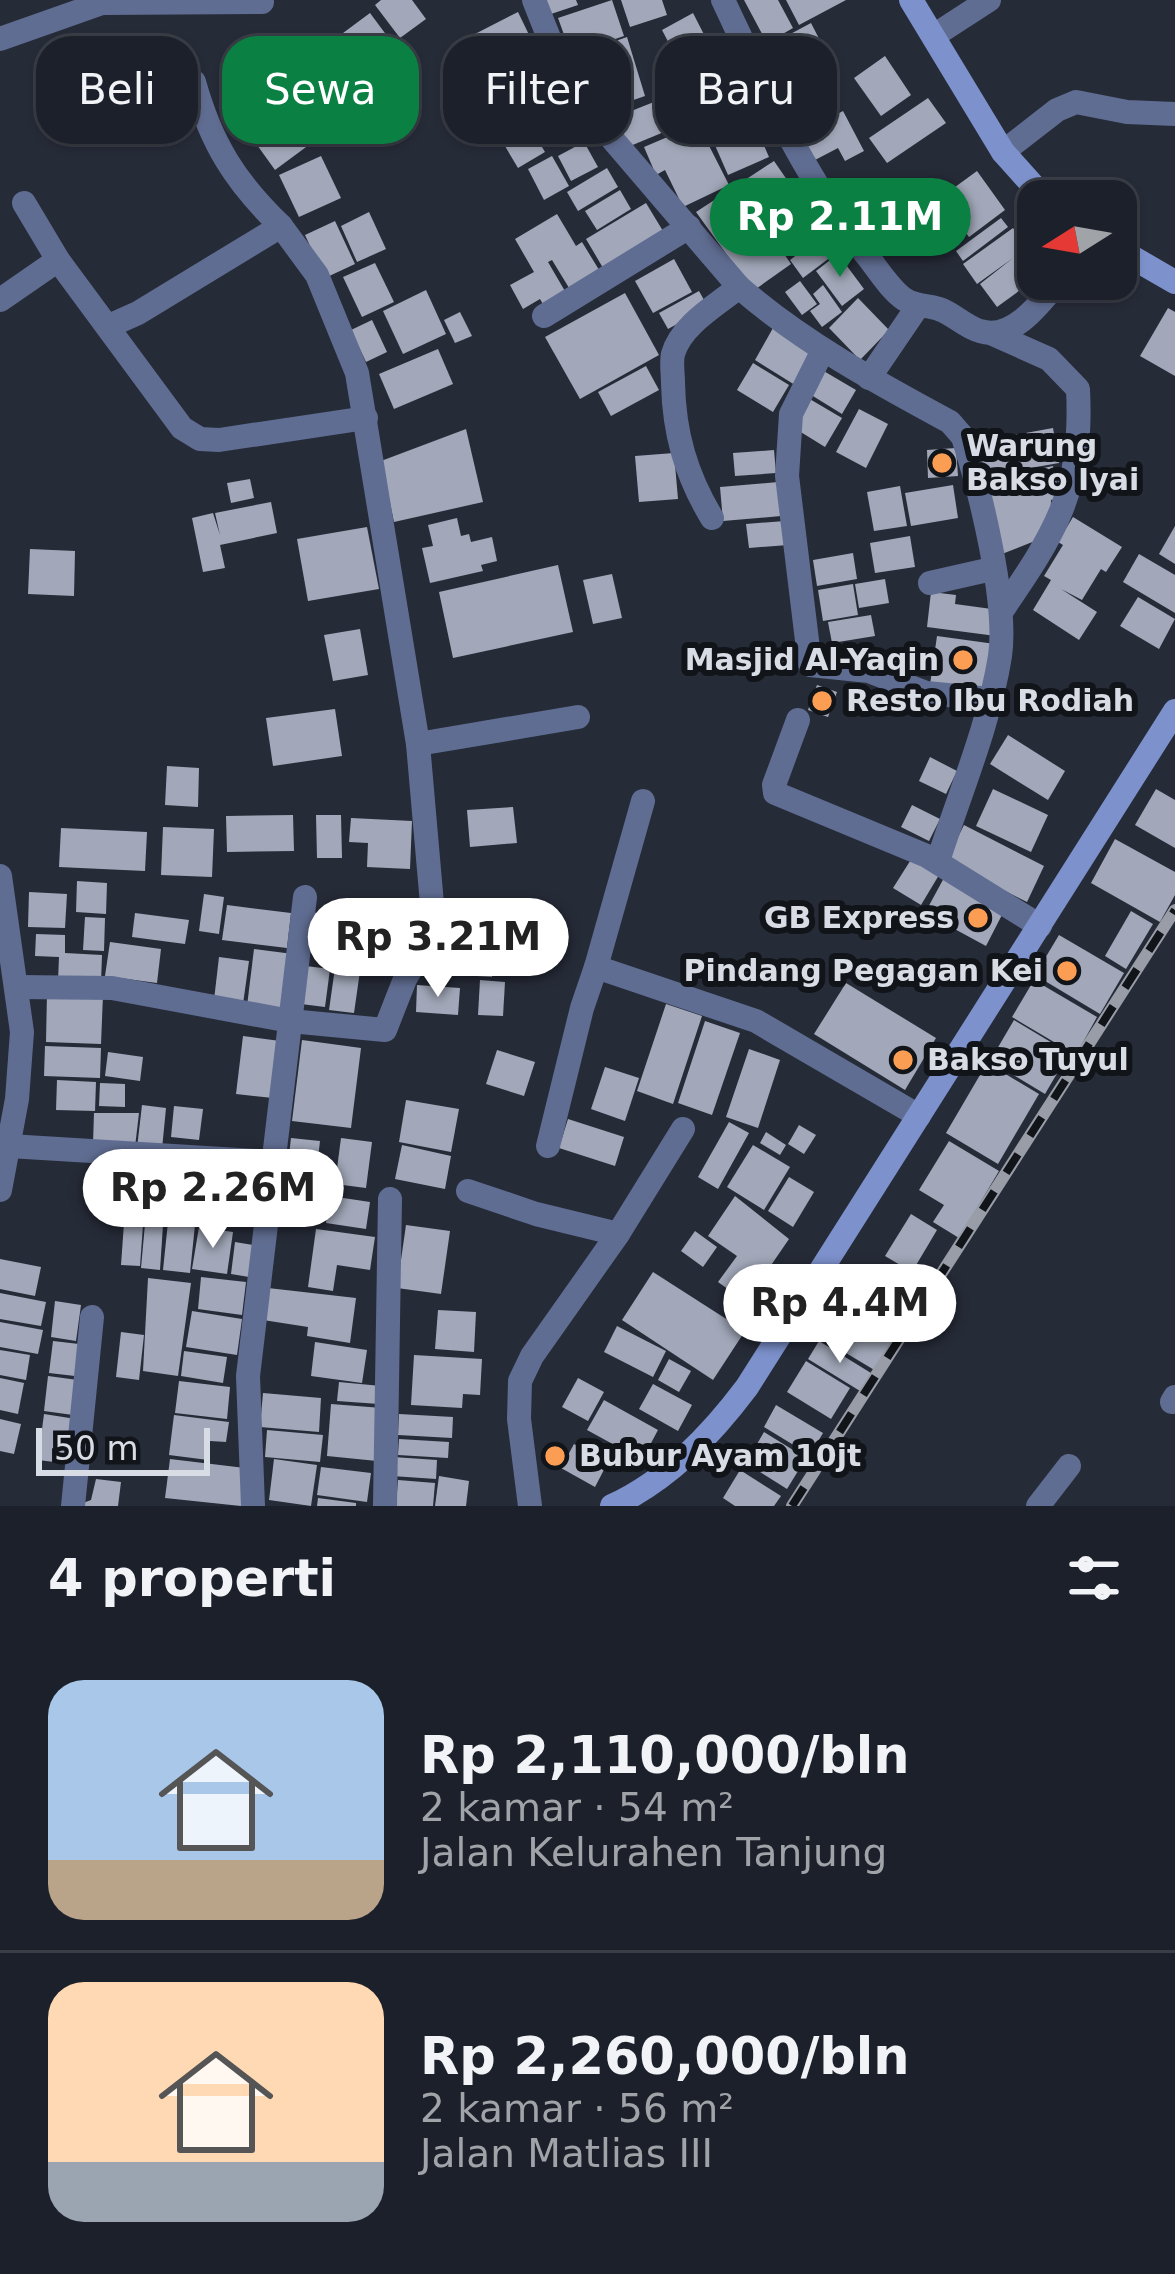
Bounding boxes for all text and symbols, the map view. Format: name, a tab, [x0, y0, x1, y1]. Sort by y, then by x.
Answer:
chip: Beli	[36, 36, 198, 144]
chip: Sewa	[222, 36, 419, 144]
chip: Filter	[443, 36, 631, 144]
chip: Baru	[655, 36, 837, 144]
pin: Rp 2.11M	[716, 178, 964, 280]
north arrow	[1017, 180, 1137, 300]
map controls	[1017, 180, 1137, 300]
text: Rp 2.11M	[737, 194, 943, 239]
place label: Warung Bakso Iyai	[966, 428, 1139, 497]
marker: Warung Bakso Iyai	[929, 450, 955, 476]
place label: Masjid Al-Yaqin	[685, 642, 939, 677]
marker: Masjid Al-Yaqin	[950, 647, 976, 673]
place label: Resto Ibu Rodiah	[846, 683, 1134, 718]
marker: Resto Ibu Rodiah	[809, 688, 835, 714]
pin: Rp 3.21M	[314, 898, 562, 1000]
place label: GB Express	[764, 900, 954, 935]
marker: GB Express	[965, 905, 991, 931]
text: Rp 3.21M	[335, 914, 541, 959]
place label: Pindang Pegagan Kei	[683, 953, 1043, 988]
marker: Pindang Pegagan Kei	[1054, 958, 1080, 984]
place label: Bakso Tuyul	[927, 1042, 1129, 1077]
marker: Bakso Tuyul	[890, 1047, 916, 1073]
pin: Rp 2.26M	[89, 1149, 337, 1251]
text: Rp 2.26M	[110, 1165, 316, 1210]
pin: Rp 4.4M	[729, 1264, 951, 1366]
text: Rp 4.4M	[750, 1280, 930, 1325]
scale bar	[36, 1422, 210, 1475]
text: 50 m	[54, 1429, 139, 1468]
place label: Bubur Ayam 10jt	[579, 1438, 861, 1473]
marker: Bubur Ayam 10jt	[542, 1443, 568, 1469]
icon: filters	[1061, 1545, 1127, 1611]
text: 4 properti	[48, 1549, 336, 1608]
text: Rp 2,110,000/bln	[420, 1726, 910, 1785]
icon: home	[144, 1728, 288, 1872]
text: 2 kamar · 54 m²	[420, 1785, 734, 1830]
text: Jalan Kelurahen Tanjung	[420, 1830, 887, 1875]
text: Rp 2,260,000/bln	[420, 2027, 910, 2086]
icon: home	[144, 2030, 288, 2174]
text: 2 kamar · 56 m²	[420, 2086, 734, 2131]
text: Jalan Matlias III	[420, 2131, 713, 2176]

